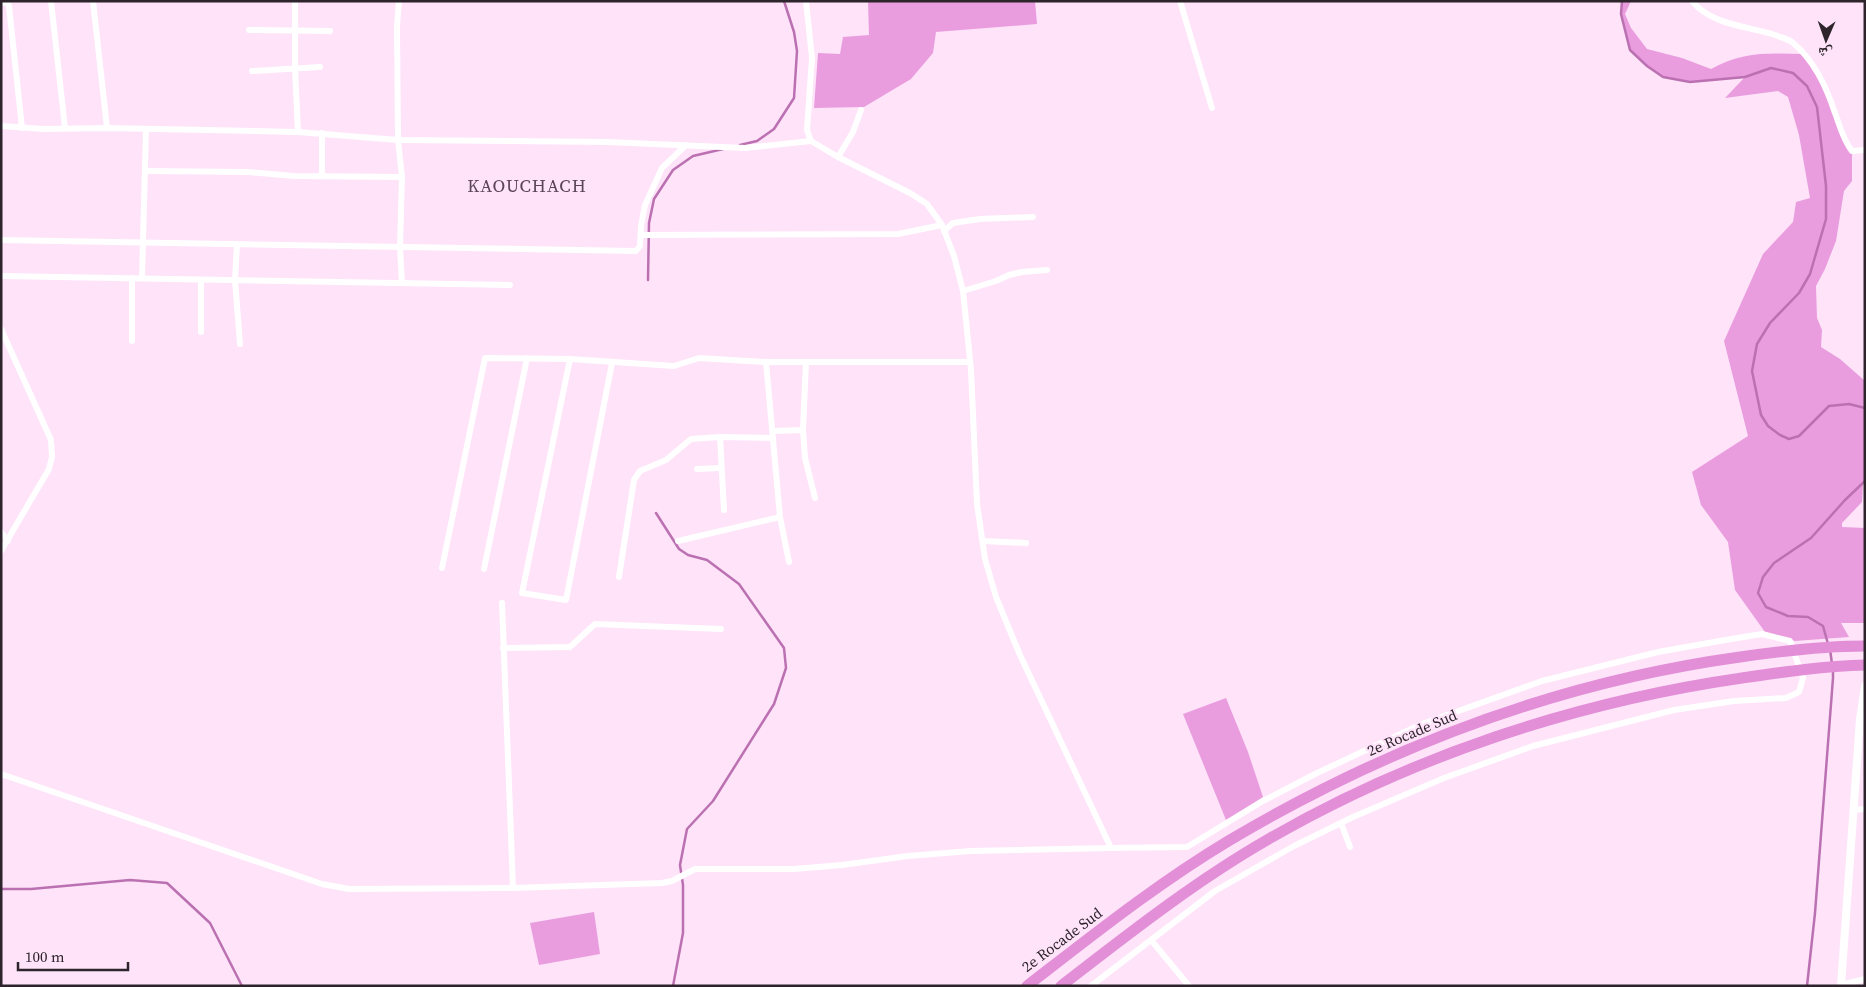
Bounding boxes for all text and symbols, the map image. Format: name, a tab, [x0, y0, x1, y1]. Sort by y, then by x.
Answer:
north arrow	[1801, 15, 1851, 65]
text: ش	[1818, 43, 1833, 63]
district label: KAOUCHACH	[467, 173, 587, 198]
street label: 2e Rocade Sud	[1364, 704, 1460, 761]
street label: 2e Rocade Sud	[1017, 902, 1107, 977]
scale bar	[18, 940, 128, 972]
text: 100 m	[25, 946, 65, 967]

